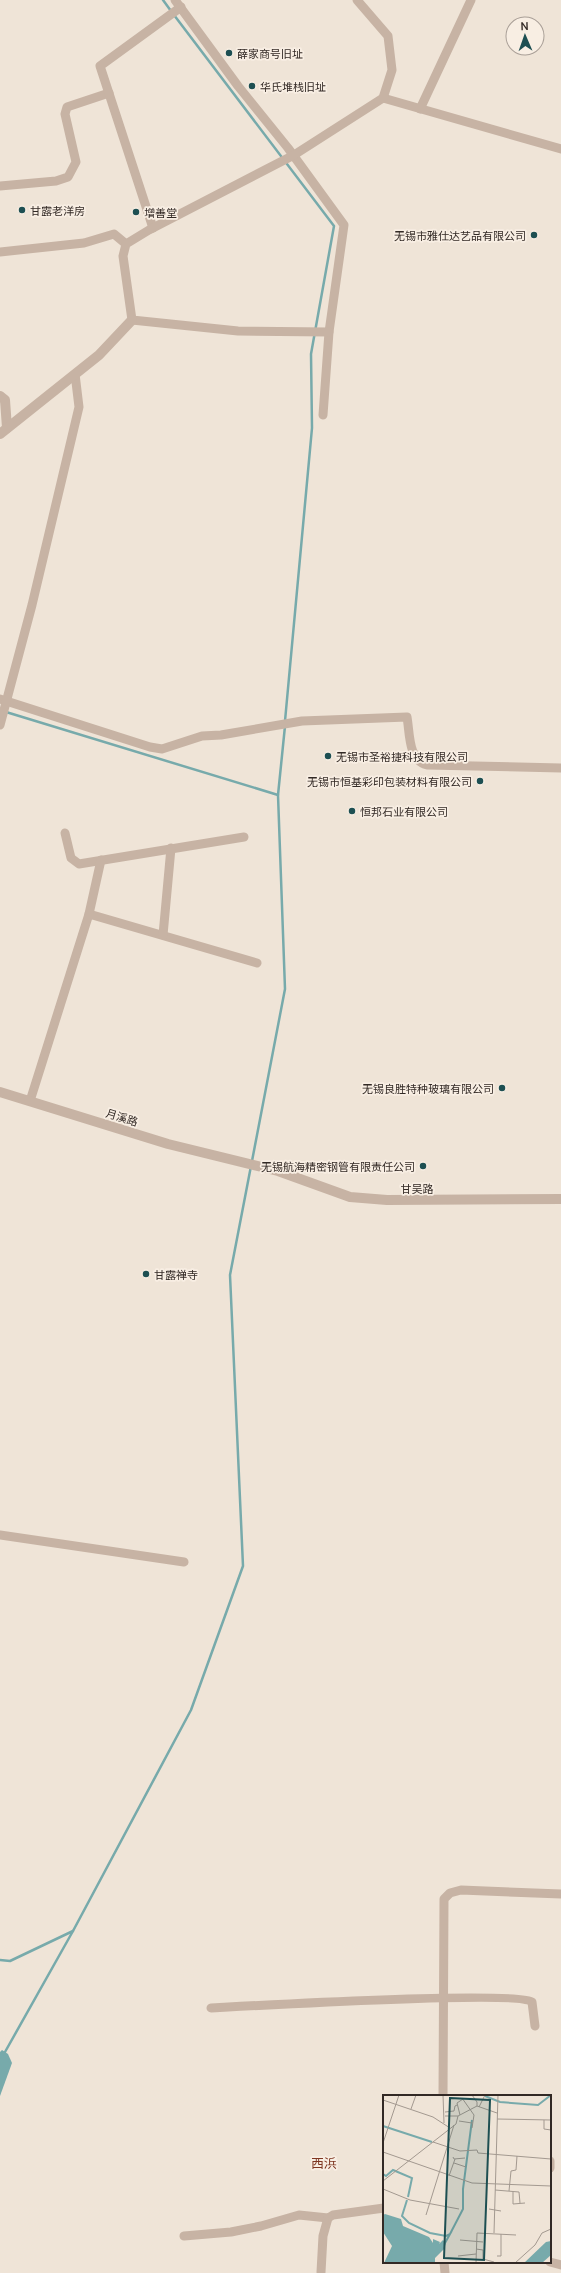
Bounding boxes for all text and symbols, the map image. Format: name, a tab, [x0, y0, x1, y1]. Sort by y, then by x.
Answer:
north arrow	[505, 16, 545, 56]
text: N	[520, 18, 529, 33]
place label: 薛家商号旧址	[237, 46, 303, 61]
marker: 薛家商号旧址	[224, 48, 234, 58]
place label: 华氏堆栈旧址	[260, 79, 326, 94]
marker: 华氏堆栈旧址	[247, 81, 257, 91]
place label: 甘露老洋房	[30, 203, 85, 218]
marker: 甘露老洋房	[17, 205, 27, 215]
place label: 增善堂	[144, 205, 177, 220]
marker: 增善堂	[131, 207, 141, 217]
place label: 无锡市雅仕达艺品有限公司	[394, 228, 526, 243]
marker: 无锡市雅仕达艺品有限公司	[529, 230, 539, 240]
place label: 无锡市圣裕捷科技有限公司	[336, 749, 468, 764]
marker: 无锡市圣裕捷科技有限公司	[323, 751, 333, 761]
place label: 无锡市恒基彩印包装材料有限公司	[307, 774, 472, 789]
marker: 无锡市恒基彩印包装材料有限公司	[475, 776, 485, 786]
place label: 恒邦石业有限公司	[360, 804, 448, 819]
marker: 恒邦石业有限公司	[347, 806, 357, 816]
place label: 无锡良胜特种玻璃有限公司	[362, 1081, 494, 1096]
marker: 无锡良胜特种玻璃有限公司	[497, 1083, 507, 1093]
street label: 月溪路	[104, 1105, 140, 1129]
place label: 无锡航海精密钢管有限责任公司	[261, 1159, 415, 1174]
marker: 无锡航海精密钢管有限责任公司	[418, 1161, 428, 1171]
street label: 甘吴路	[401, 1181, 434, 1196]
place label: 甘露禅寺	[154, 1267, 198, 1282]
marker: 甘露禅寺	[141, 1269, 151, 1279]
inset map	[383, 2095, 551, 2263]
district label: 西浜	[311, 2154, 337, 2172]

